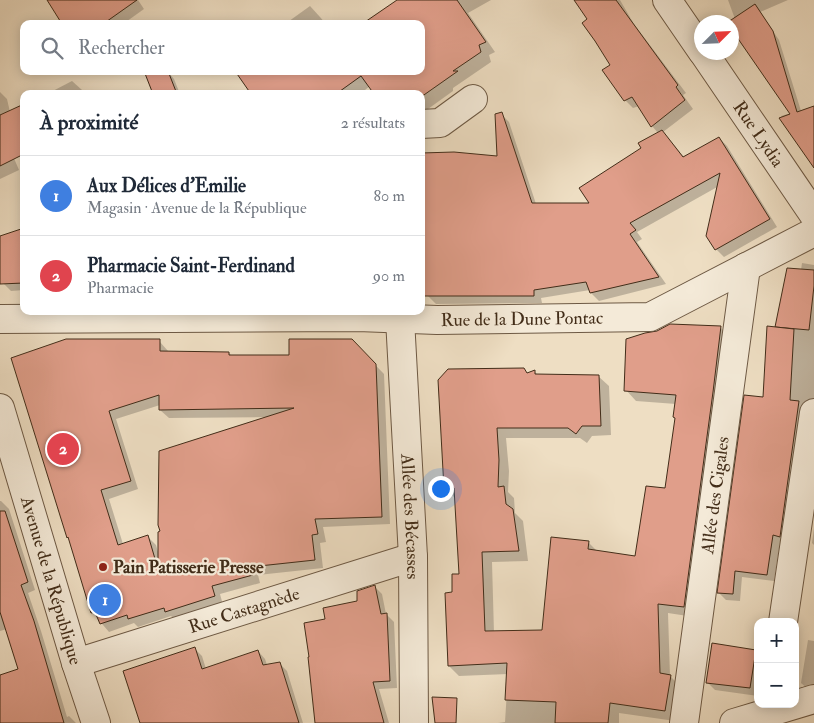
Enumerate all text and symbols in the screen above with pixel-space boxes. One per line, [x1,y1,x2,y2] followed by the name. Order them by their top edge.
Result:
[694,15,739,60] north arrow
[20,20,425,75] search box
[38,34,66,62] icon: search
[78,36,165,60] text: Rechercher
[728,96,790,172] street label: Rue Lydia
[40,109,138,136] text: À proximité
[341,113,405,133] text: 2 résultats
[87,174,246,198] text: Aux Délices d'Emilie
[53,186,59,206] text: 1
[374,186,405,206] text: 80 m
[87,198,307,218] text: Magasin · Avenue de la République
[87,254,295,278] text: Pharmacie Saint-Ferdinand
[52,266,60,286] text: 2
[373,266,405,286] text: 90 m
[87,278,154,298] text: Pharmacie
[441,306,603,331] street label: Rue de la Dune Pontac
[47,430,79,468] pin: 2
[695,435,734,556] street label: Allée des Cigales
[396,452,425,579] street label: Allée des Bécasses
[428,476,454,502] your location
[15,492,88,668] street label: Avenue de la République
[113,556,264,579] place label: Pain Patisserie Presse
[97,561,109,573] marker: Pain Patisserie Presse
[89,581,121,619] pin: 1
[185,582,303,638] street label: Rue Castagnède
[754,618,799,708] map controls
[754,618,799,663] button: +
[754,663,799,708] button: −

